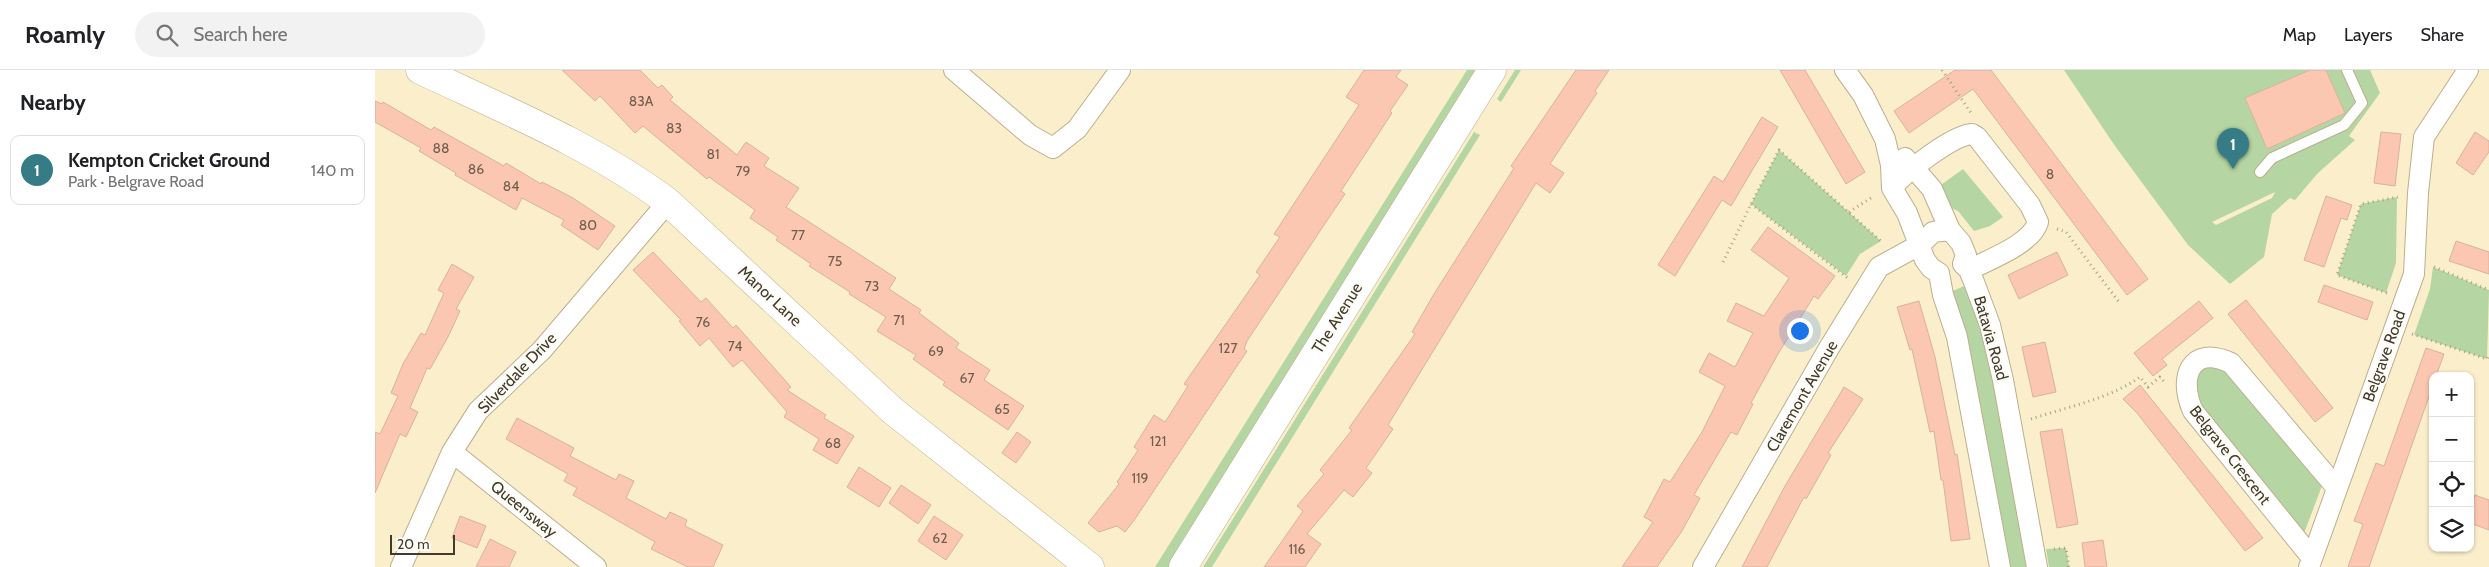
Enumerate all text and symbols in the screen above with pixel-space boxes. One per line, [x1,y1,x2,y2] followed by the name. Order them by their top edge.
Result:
[135,12,485,57] search box
[25,20,105,49] text: Roamly
[153,21,181,49] icon: search
[193,23,288,46] text: Search here
[2283,24,2316,46] text: Map
[2344,24,2393,46] text: Layers
[2421,24,2464,46] text: Share
[20,90,86,115] text: Nearby
[629,92,654,110] house number: 83A
[666,119,682,137] house number: 83
[2217,128,2249,169] pin: 1
[433,139,449,157] house number: 88
[706,145,720,163] house number: 81
[68,149,270,172] text: Kempton Cricket Ground
[468,160,484,178] house number: 86
[34,161,40,180] text: 1
[311,161,354,180] text: 140 m
[736,162,751,180] house number: 79
[2046,165,2054,183] house number: 8
[68,172,204,191] text: Park · Belgrave Road
[503,177,519,195] house number: 84
[579,216,597,234] house number: 80
[791,226,805,244] house number: 77
[828,252,842,270] house number: 75
[734,262,806,330] street label: Manor Lane
[865,277,879,295] house number: 73
[1308,279,1366,357] street label: The Avenue
[1970,294,2012,382] street label: Batavia Road
[2359,308,2409,404] street label: Belgrave Road
[893,311,905,329] house number: 71
[696,313,710,331] house number: 76
[1787,318,1813,344] your location
[474,329,560,417] street label: Silverdale Drive
[728,337,742,355] house number: 74
[1762,337,1842,455] street label: Claremont Avenue
[1219,339,1237,357] house number: 127
[928,342,944,360] house number: 69
[960,369,974,387] house number: 67
[2429,372,2474,552] map controls
[2429,372,2474,417] button: +
[994,400,1010,418] house number: 65
[2185,402,2275,509] street label: Belgrave Crescent
[2429,417,2474,462] button: −
[1150,432,1166,450] house number: 121
[825,434,841,452] house number: 68
[2429,462,2474,507] button: locate
[1131,469,1149,487] house number: 119
[487,477,561,541] street label: Queensway
[2429,507,2474,552] button: layers
[932,529,948,547] house number: 62
[390,532,455,555] scale bar
[397,535,430,553] text: 20 m
[1288,540,1306,558] house number: 116

